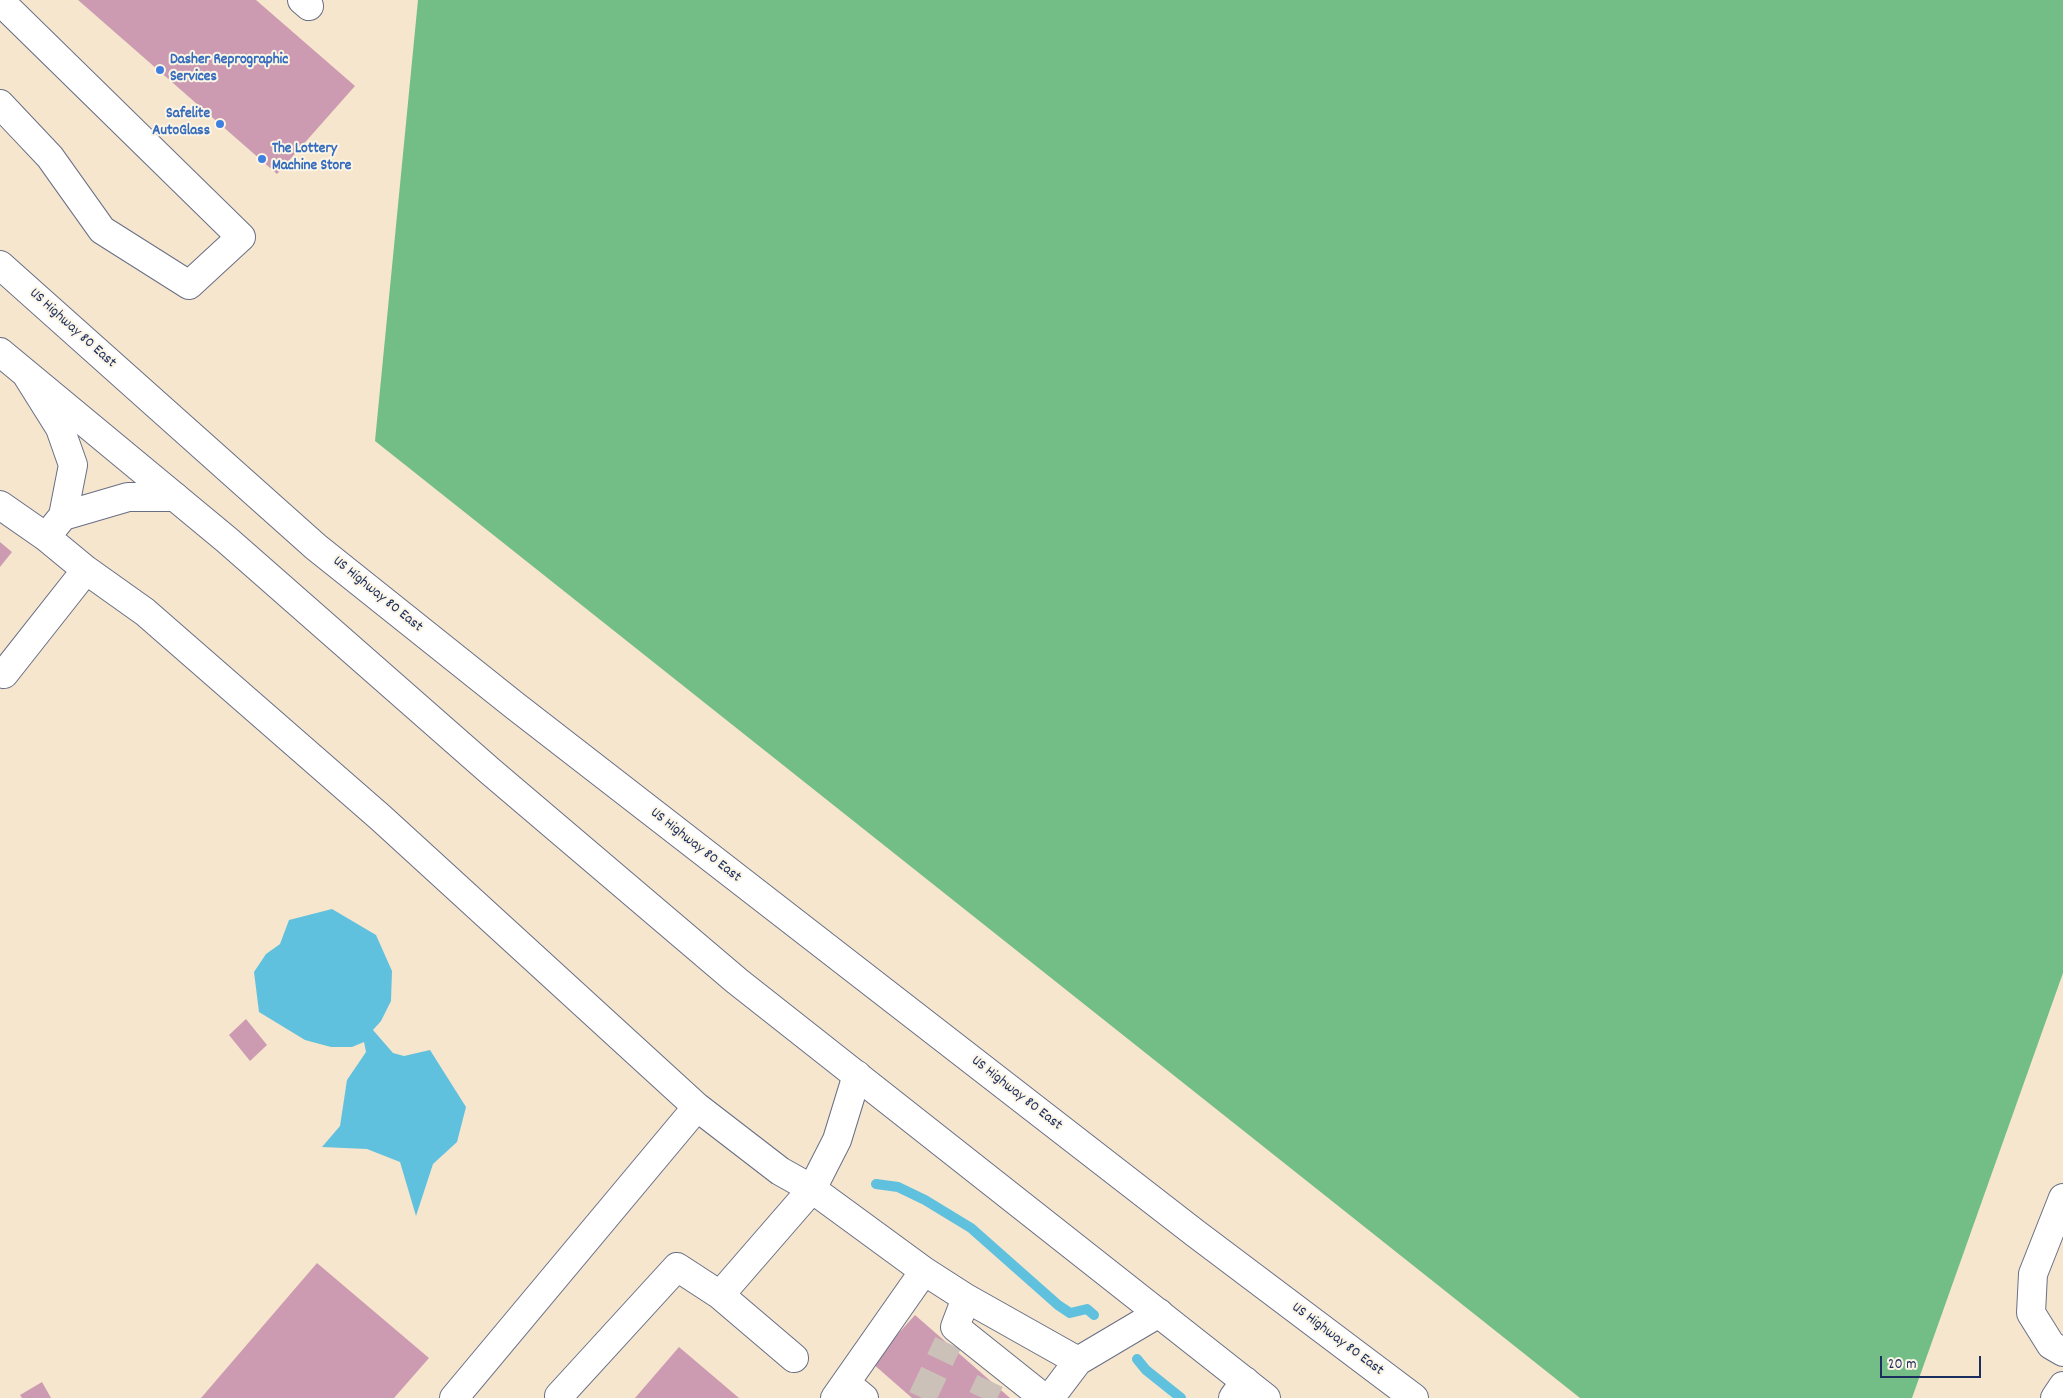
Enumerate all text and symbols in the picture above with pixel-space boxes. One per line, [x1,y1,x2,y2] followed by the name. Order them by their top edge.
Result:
[170,52,288,87] place label: Dasher Reprographic Services
[154,64,166,76] marker: Dasher Reprographic Services
[152,106,210,141] place label: Safelite AutoGlass
[214,118,226,130] marker: Safelite AutoGlass
[272,141,351,176] place label: The Lottery Machine Store
[256,153,268,165] marker: The Lottery Machine Store
[25,285,119,373] street label: US Highway 80 East
[328,553,426,637] street label: US Highway 80 East
[646,805,744,887] street label: US Highway 80 East
[967,1053,1065,1135] street label: US Highway 80 East
[1287,1300,1387,1380] street label: US Highway 80 East
[1883,1346,1984,1378] scale bar
[1888,1354,1916,1376] text: 20 m

